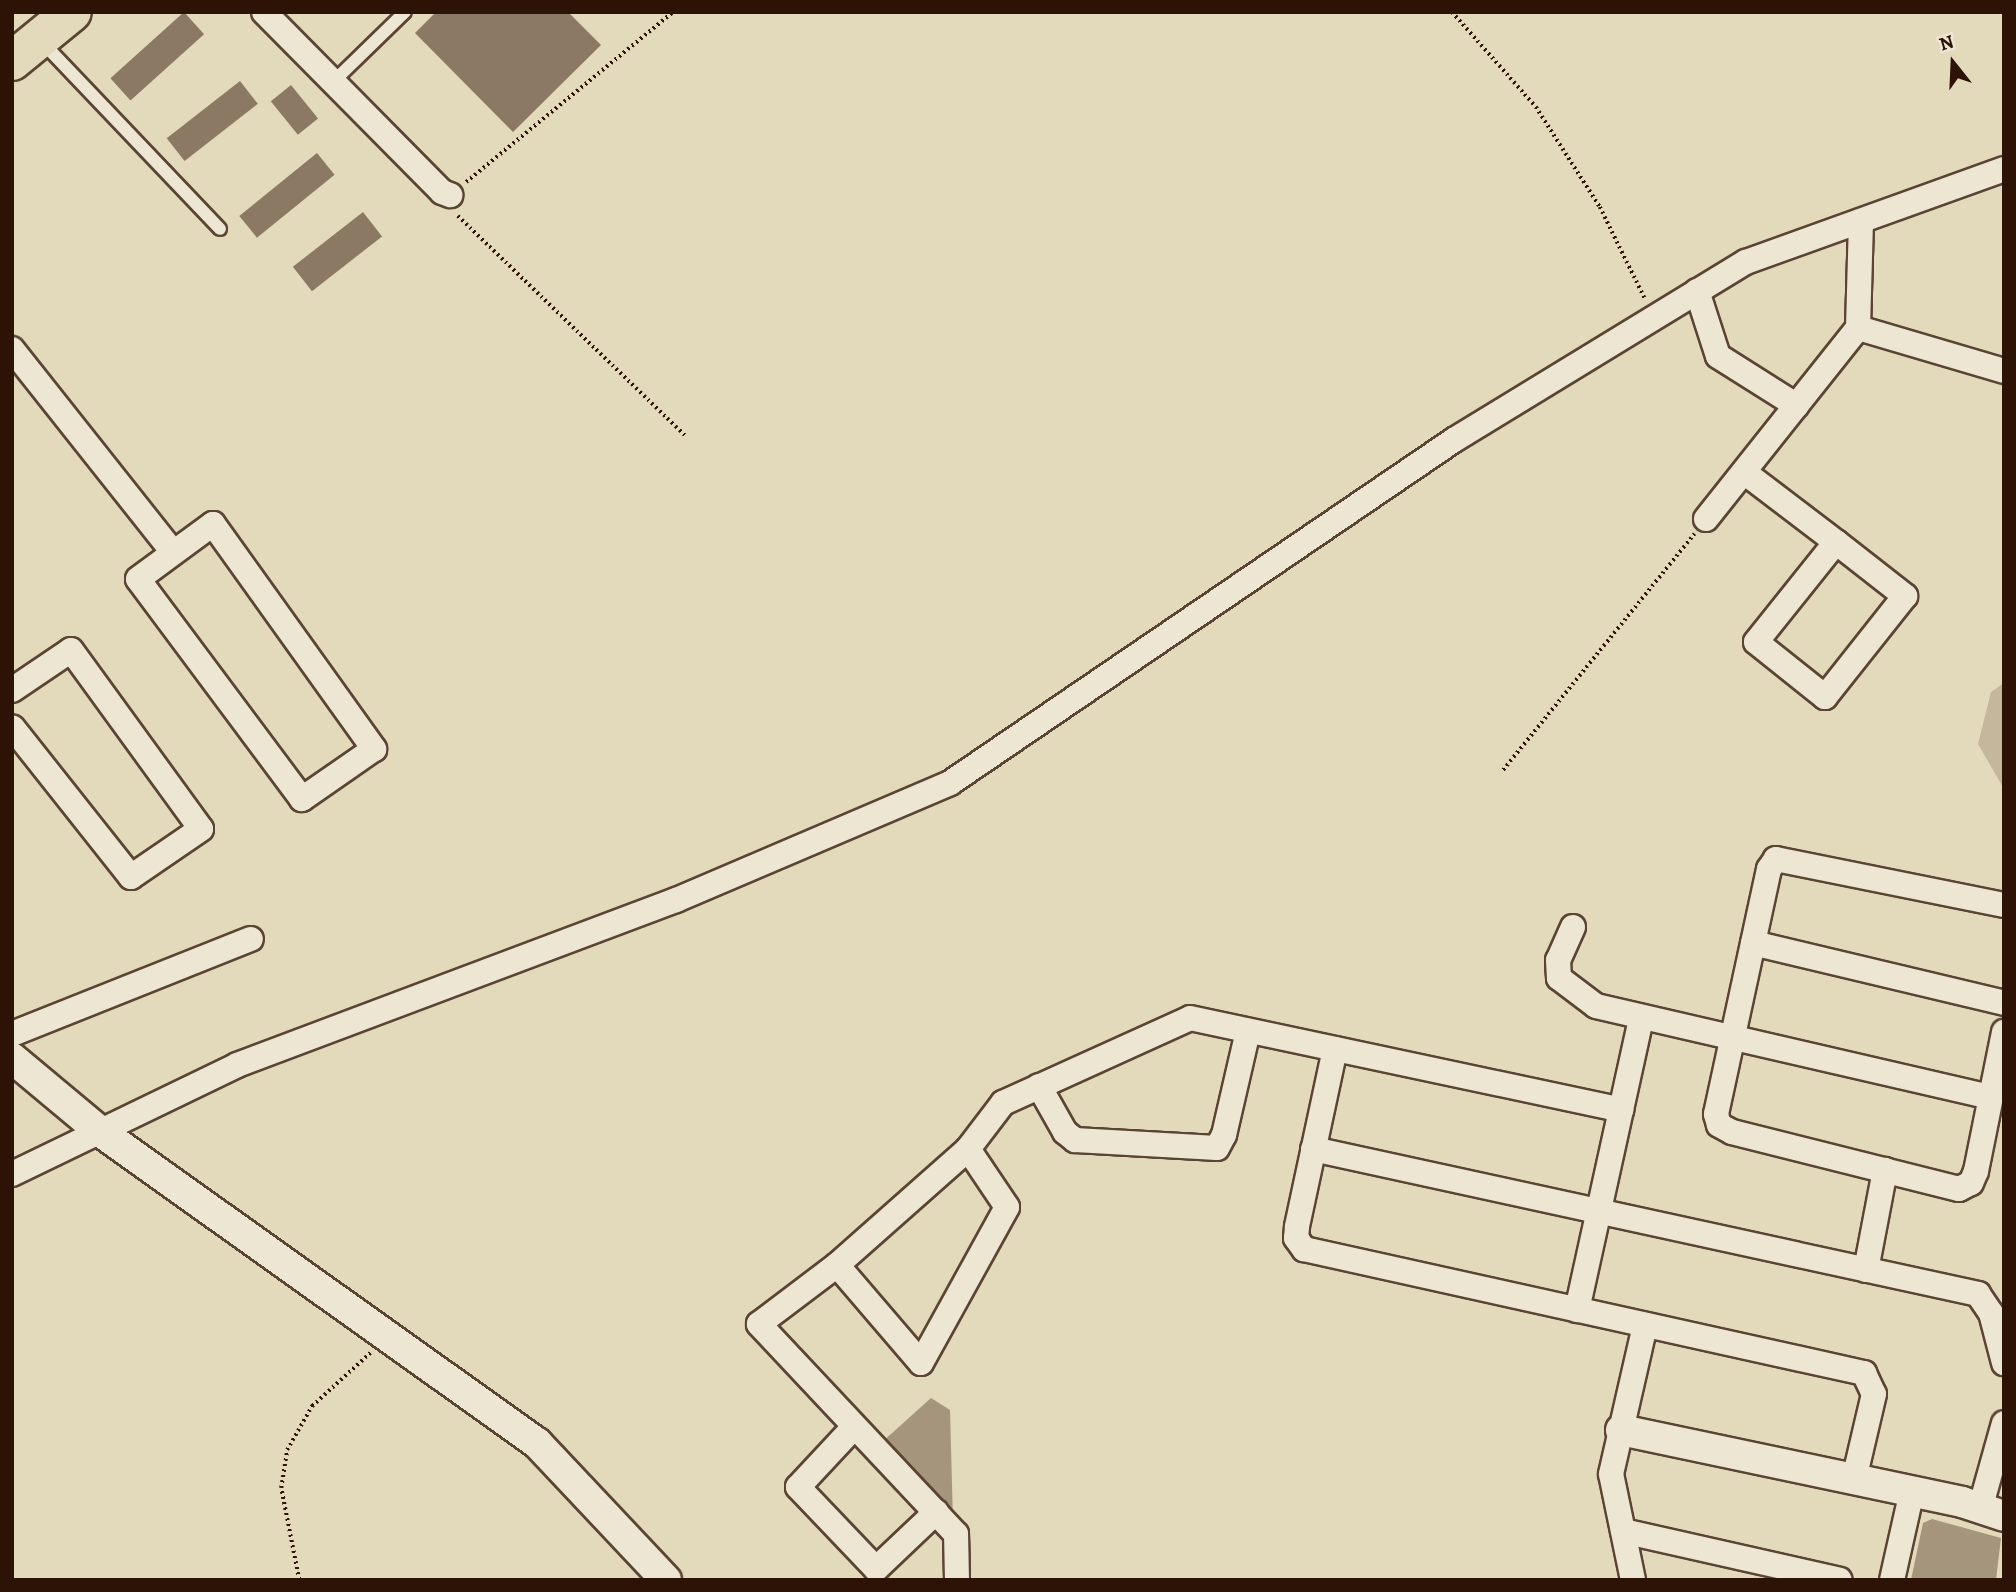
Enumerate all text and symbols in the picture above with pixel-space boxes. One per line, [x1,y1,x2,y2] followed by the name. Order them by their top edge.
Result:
[1918,28,1988,98] north arrow
[1936,29,1957,58] text: N

